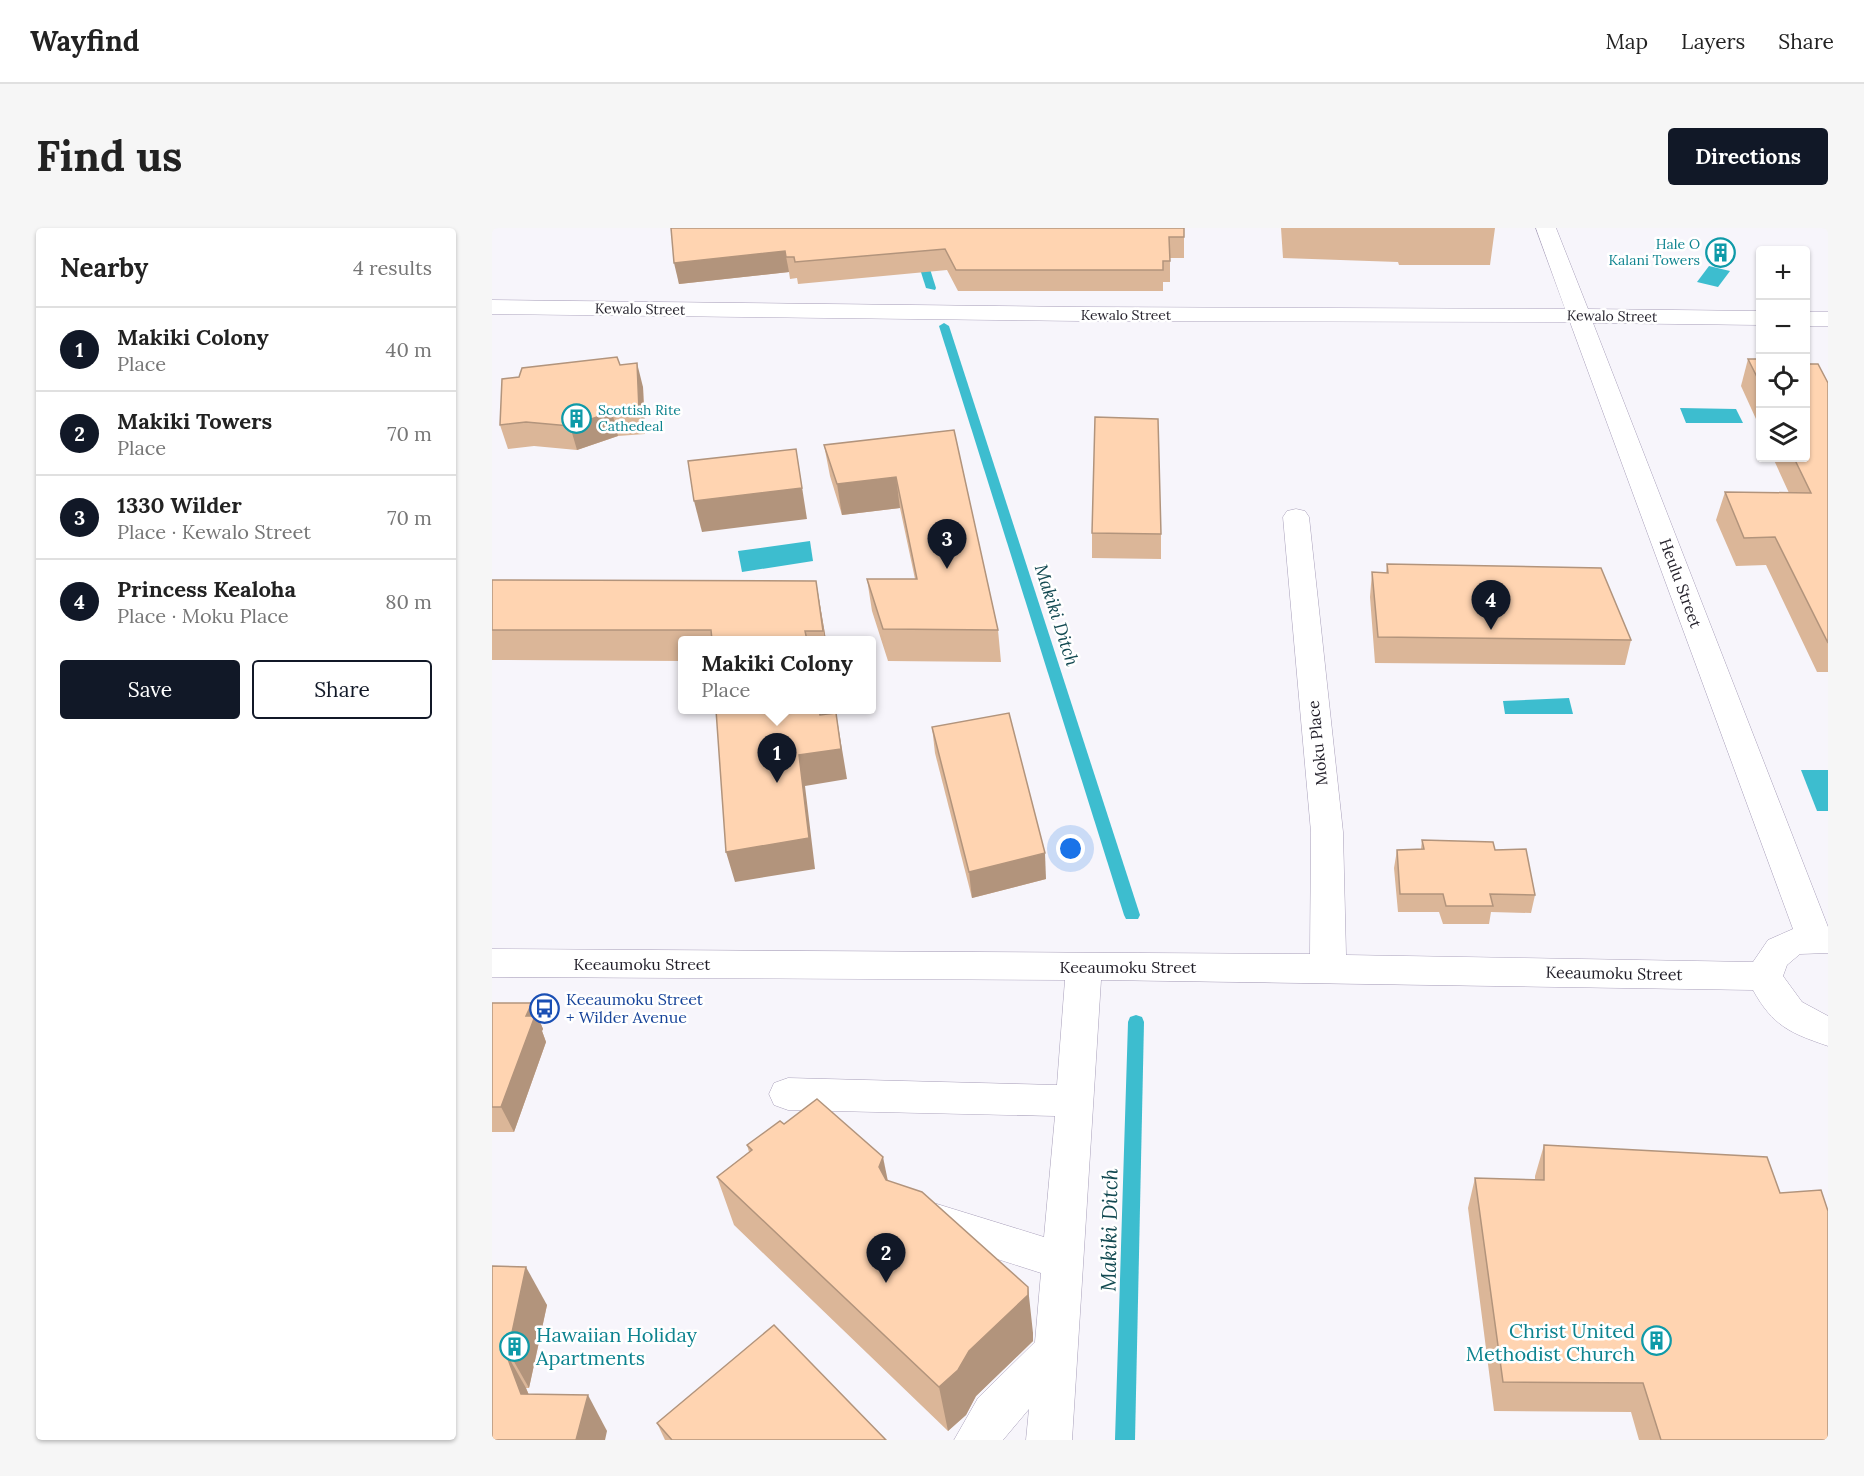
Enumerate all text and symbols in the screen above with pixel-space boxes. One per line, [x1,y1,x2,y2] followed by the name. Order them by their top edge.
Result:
[30,23,139,59] text: Wayfind
[1605,28,1648,55] text: Map
[1681,28,1745,55] text: Layers
[1778,28,1834,55] text: Share
[1668,128,1828,185] button: Directions
[36,129,182,183] text: Find us
[1609,235,1700,269] place label: Hale O Kalani Towers
[1705,236,1737,268] building icon: Hale O Kalani Towers
[1756,246,1810,462] map controls
[1756,246,1810,300] button: +
[60,251,148,284] text: Nearby
[353,255,432,280] text: 4 results
[595,299,686,319] street label: Kewalo Street
[1756,300,1810,354] button: −
[1081,306,1172,324] street label: Kewalo Street
[1567,306,1658,326] street label: Kewalo Street
[117,323,269,351] text: Makiki Colony
[75,337,84,362] text: 1
[386,337,432,362] text: 40 m
[117,351,166,376] text: Place
[1756,354,1810,408] button: locate
[598,401,681,435] place label: Scottish Rite Cathedeal
[561,402,593,434] building icon: Scottish Rite Cathedeal
[117,407,272,435] text: Makiki Towers
[1756,408,1810,462] button: layers
[74,421,85,446] text: 2
[387,421,432,446] text: 70 m
[117,435,166,460] text: Place
[117,491,242,519] text: 1330 Wilder
[74,505,85,530] text: 3
[387,505,432,530] text: 70 m
[117,519,311,544] text: Place · Kewalo Street
[928,520,966,569] pin: 3
[1656,535,1707,631] street label: Heulu Street
[1030,561,1085,670] water label: Makiki Ditch
[117,575,296,603] text: Princess Kealoha
[1472,580,1510,630] pin: 4
[74,589,85,614] text: 4
[385,589,432,614] text: 80 m
[117,603,289,628] text: Place · Moku Place
[678,636,876,714] popup
[701,649,853,677] text: Makiki Colony
[60,660,240,719] button: Save
[252,660,432,719] button: Share
[701,677,750,702] text: Place
[1303,699,1331,787] street label: Moku Place
[758,734,796,783] pin: 1
[1056,834,1085,863] your location
[573,954,711,974] street label: Keeaumoku Street
[1059,957,1197,977] street label: Keeaumoku Street
[1545,962,1683,984] street label: Keeaumoku Street
[566,989,704,1027] place label: Keeaumoku Street + Wilder Avenue
[529,992,561,1024] bus stop icon: Keeaumoku Street + Wilder Avenue
[1094,1168,1124,1292] water label: Makiki Ditch
[866,1234,906,1283] pin: 2
[1466,1318,1635,1366] place label: Christ United Methodist Church
[535,1322,698,1370] place label: Hawaiian Holiday Apartments
[1640,1325,1672,1357] building icon: Christ United Methodist Church
[499,1330,531,1362] building icon: Hawaiian Holiday Apartments

